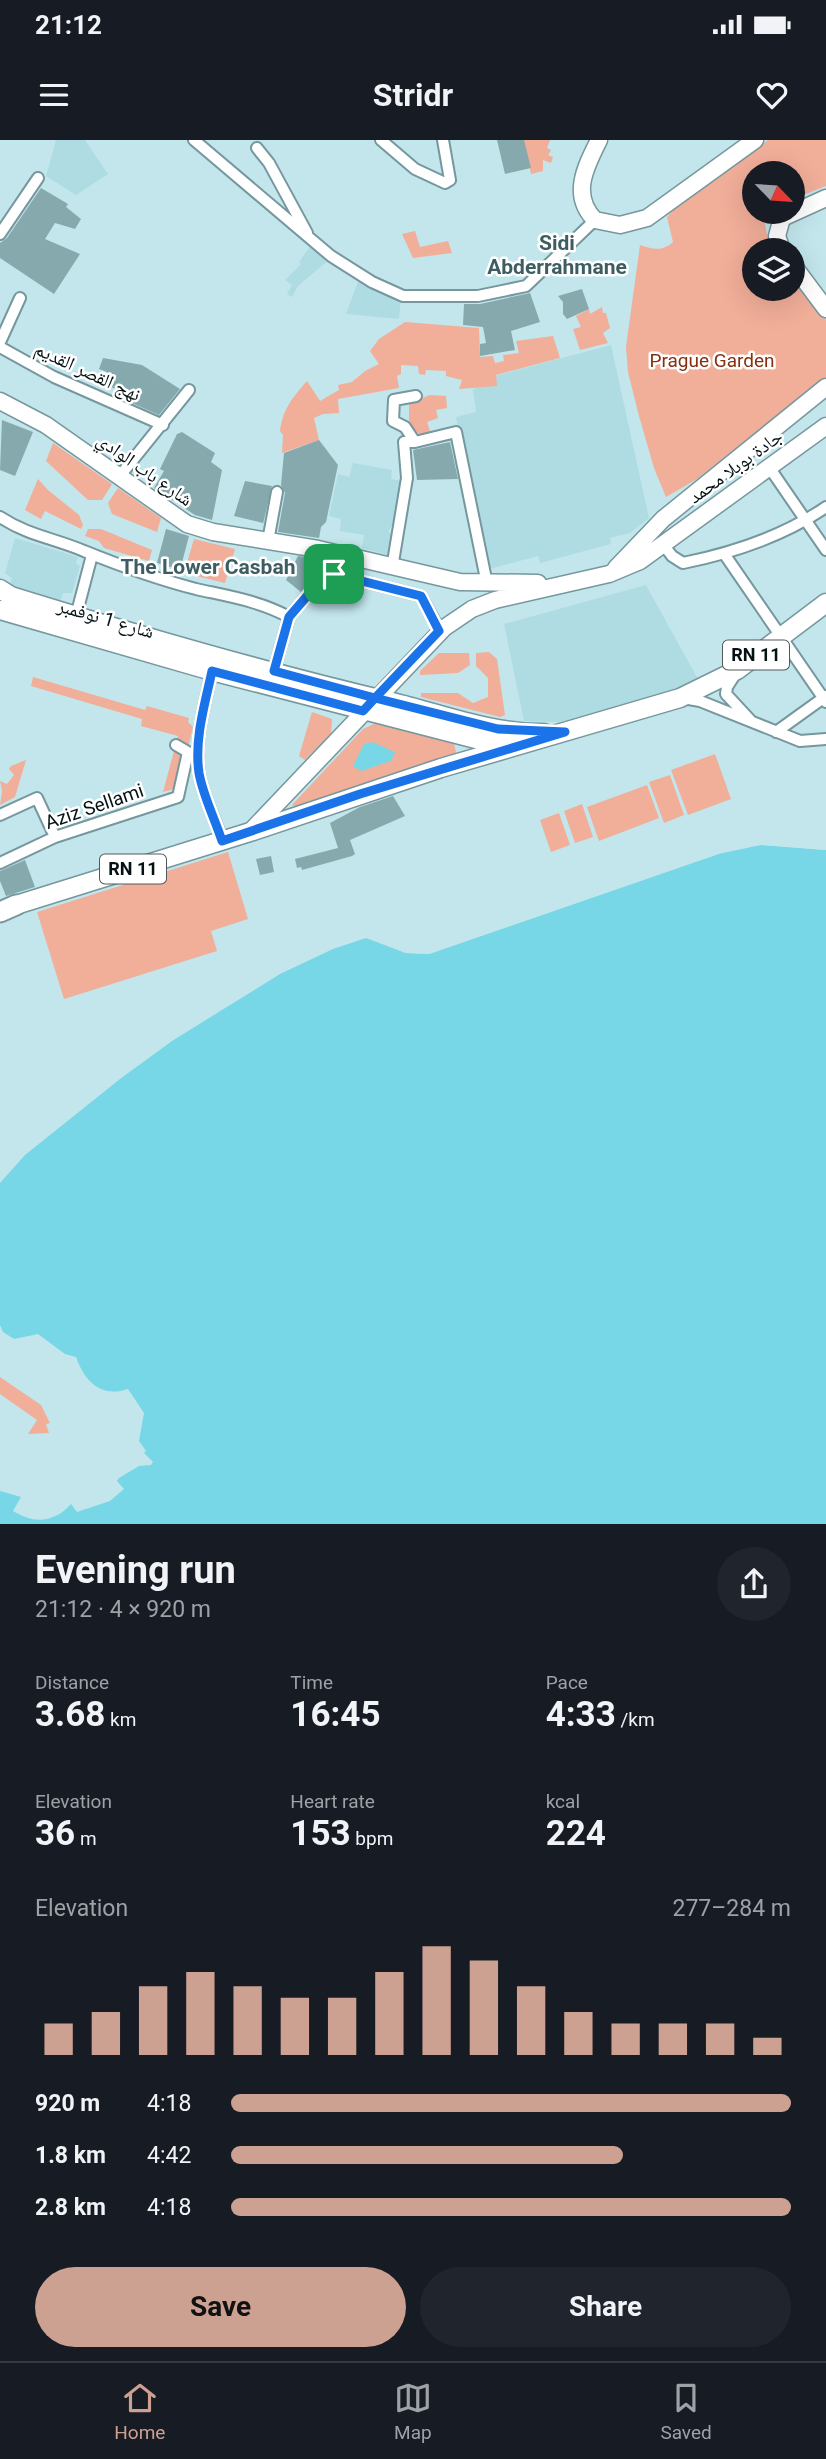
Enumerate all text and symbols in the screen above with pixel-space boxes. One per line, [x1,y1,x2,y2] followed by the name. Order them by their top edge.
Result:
[35,10,102,40] text: 21:12
[35,76,73,114] icon: menu
[373,76,453,114] text: Stridr
[753,76,791,114] icon: heart
[742,161,805,224] north arrow
[742,161,805,301] map controls
[487,231,627,279] district label: Sidi Abderrahmane
[742,238,805,301] button: layers
[31,337,144,407] street label: نهج القصر القديم
[649,349,775,372] park label: Prague Garden
[684,424,787,508] street label: جادة بوبلا محمد
[90,428,197,514] street label: شارع باب الوادي
[304,544,364,604] pin
[121,555,295,579] district label: The Lower Casbah
[315,555,353,593] icon: arrive
[54,593,157,643] street label: شارع 1 نوفمبر
[723,640,789,670] road number: RN 11
[42,779,147,834] street label: Aziz Sellami
[100,854,166,884] road number: RN 11
[717,1547,791,1621] button: share
[35,1548,236,1592] text: Evening run
[35,1596,211,1623] text: 21:12 · 4 × 920 m
[35,1671,109,1694] text: Distance
[290,1671,333,1694] text: Time
[546,1671,588,1694] text: Pace
[35,1694,105,1735] text: 3.68
[290,1694,381,1735] text: 16:45
[546,1694,616,1735] text: 4:33
[105,1708,136,1731] text: km
[616,1708,655,1731] text: /km
[35,1790,112,1813] text: Elevation
[290,1790,375,1813] text: Heart rate
[546,1790,580,1813] text: kcal
[35,1813,75,1854] text: 36
[290,1813,351,1854] text: 153
[546,1813,606,1854] text: 224
[75,1827,97,1850] text: m
[351,1827,393,1850] text: bpm
[35,1895,128,1922] text: Elevation
[672,1895,791,1922] text: 277–284 m
[35,2090,100,2117] text: 920 m
[147,2090,191,2117] text: 4:18
[35,2142,106,2169] text: 1.8 km
[147,2142,191,2169] text: 4:42
[35,2194,106,2221] text: 2.8 km
[147,2194,191,2221] text: 4:18
[35,2267,406,2347] button: Save
[420,2267,791,2347] button: Share
[114,2379,165,2444] tab: Home
[394,2379,432,2444] tab: Map
[660,2379,712,2444] tab: Saved

